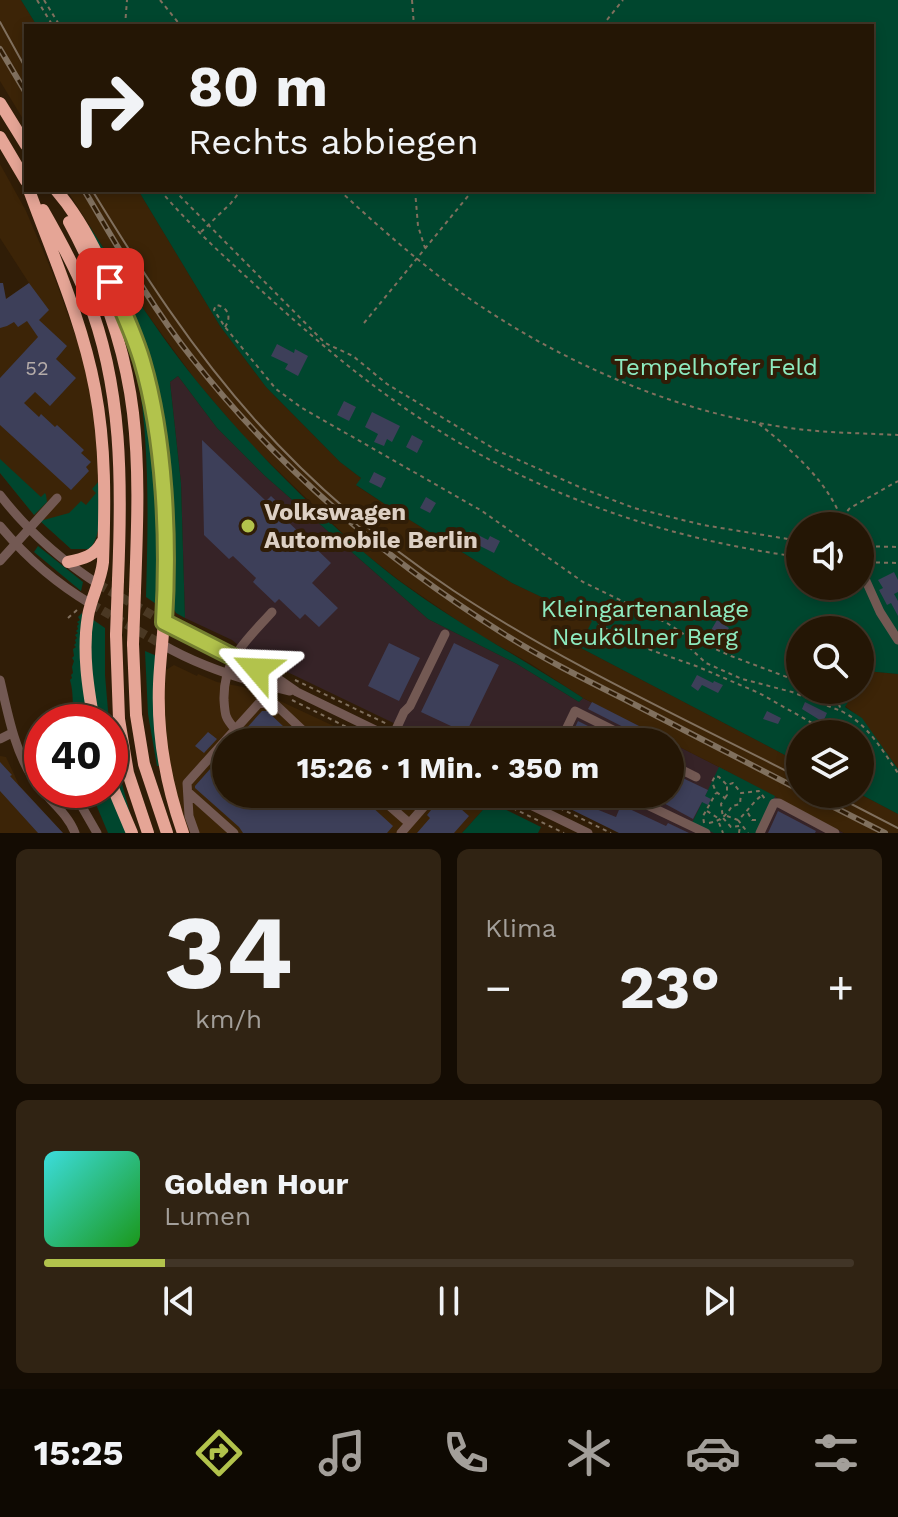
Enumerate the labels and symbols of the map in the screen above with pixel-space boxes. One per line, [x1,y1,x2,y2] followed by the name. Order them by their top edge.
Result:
[76,248,144,316] pin
[614,353,818,381] park label: Tempelhofer Feld
[25,356,49,380] house number: 52
[264,498,478,554] place label: Volkswagen Automobile Berlin
[239,517,257,535] marker: Volkswagen Automobile Berlin
[541,595,749,651] park label: Kleingartenanlage Neuköllner Berg
[215,627,299,711] position arrow
[24,704,128,808] speed limit sign: 40

